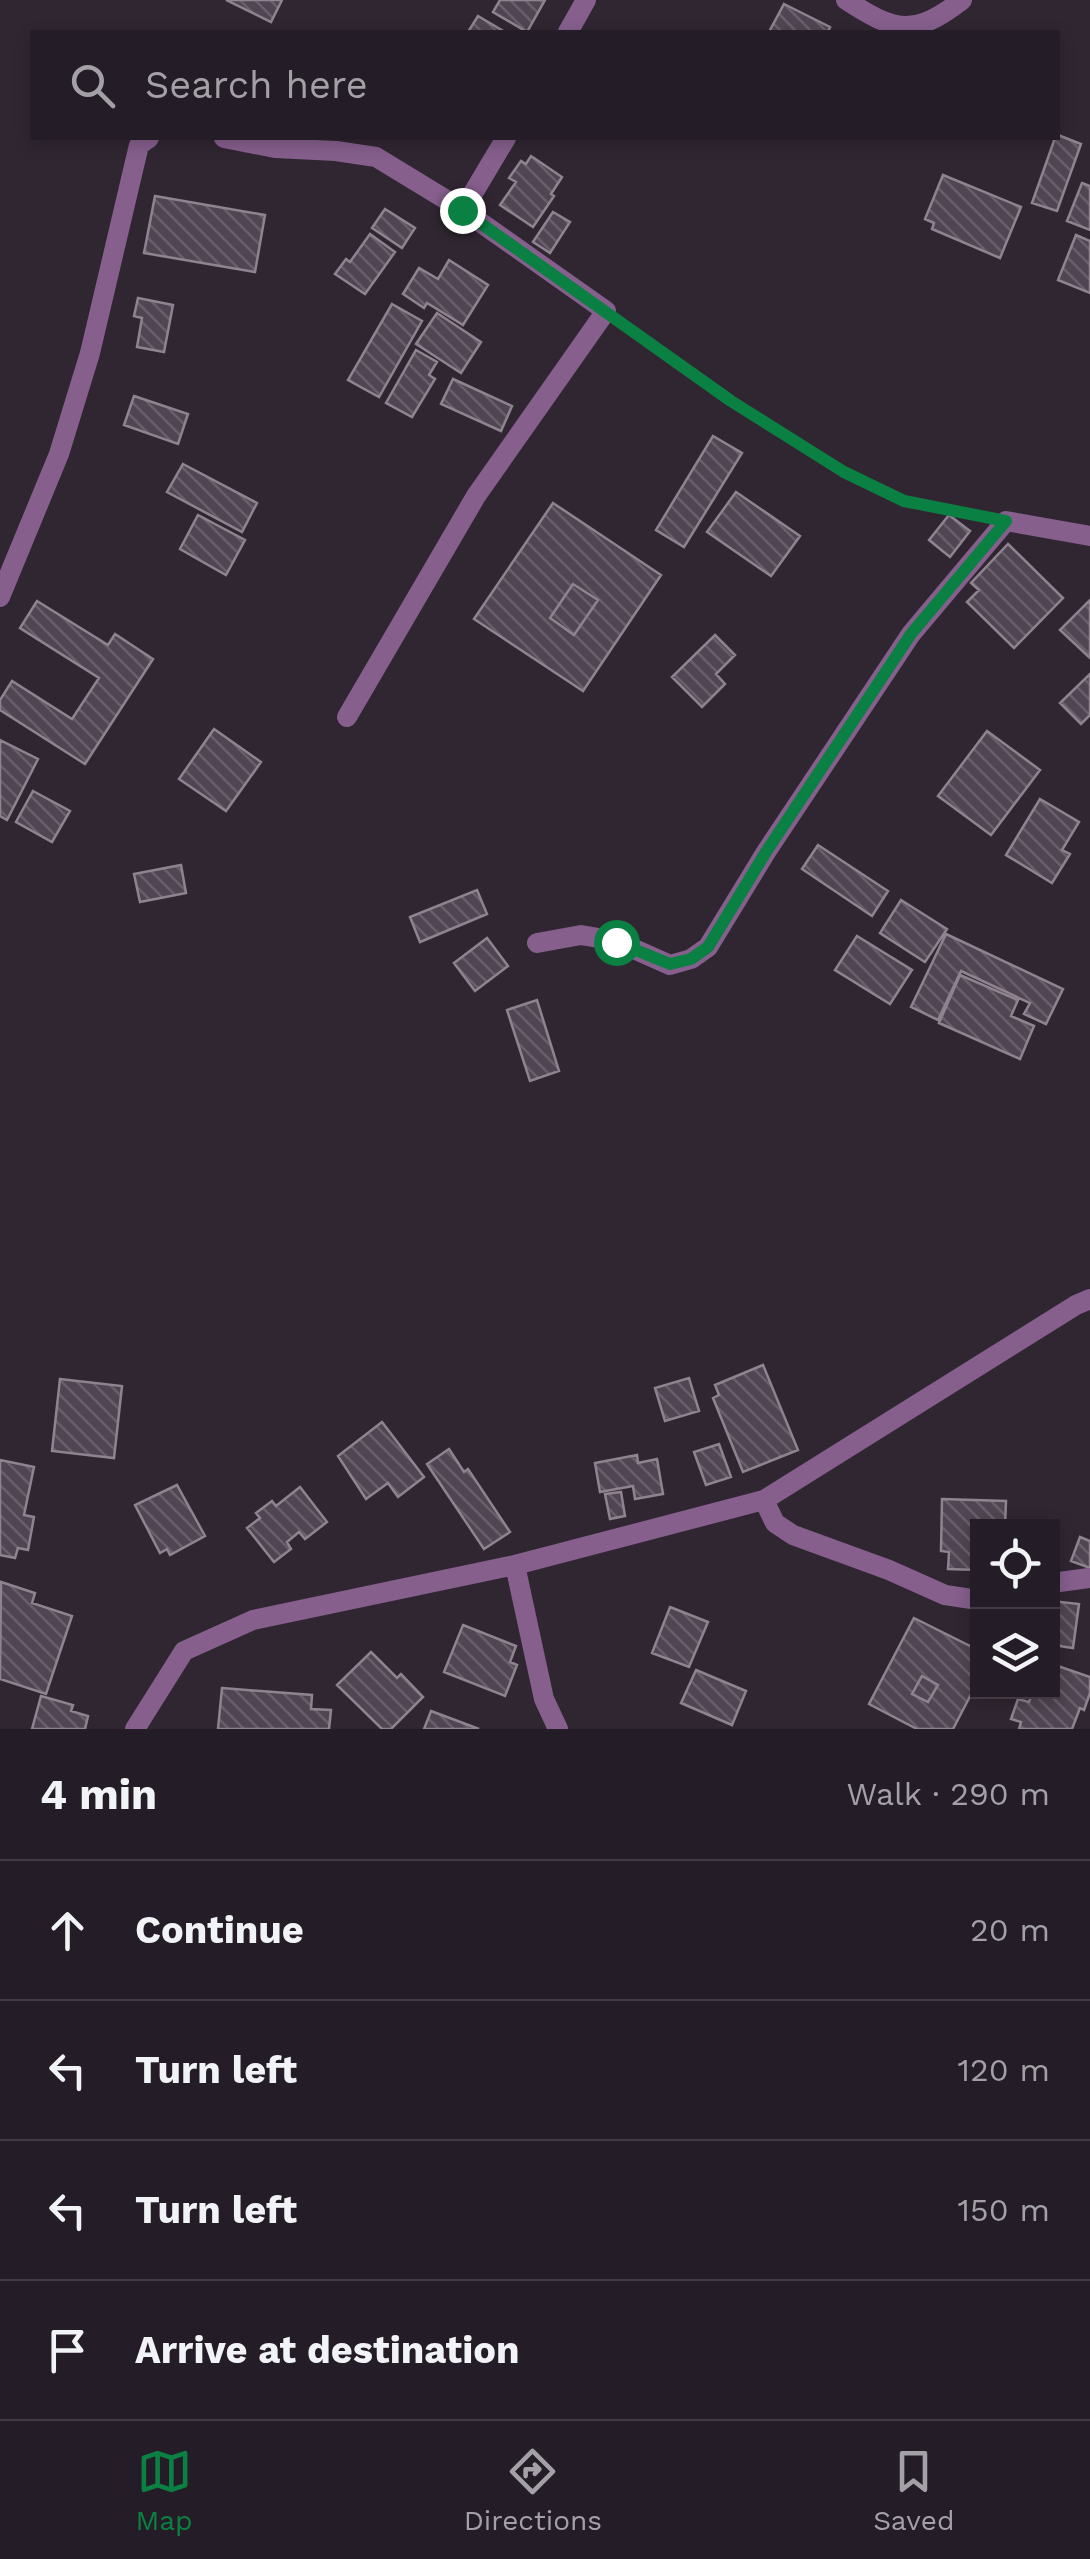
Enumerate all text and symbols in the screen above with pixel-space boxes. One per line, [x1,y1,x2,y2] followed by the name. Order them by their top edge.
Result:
[30,30,1060,140] search box
[65,58,120,113] icon: search
[145,63,368,107] text: Search here
[440,188,486,234] route end
[594,920,640,966] route start
[970,1519,1060,1699] map controls
[970,1519,1060,1609] button: locate
[970,1609,1060,1699] button: layers
[40,1770,157,1819] text: 4 min
[846,1775,1050,1813] text: Walk · 290 m
[40,1903,95,1958] icon: ahead
[135,1908,304,1952] text: Continue
[970,1911,1050,1949] text: 20 m
[40,2043,95,2098] icon: left
[135,2048,297,2092] text: Turn left
[958,2051,1050,2089] text: 120 m
[40,2183,95,2238] icon: left
[135,2188,297,2232] text: Turn left
[958,2191,1050,2229] text: 150 m
[40,2323,95,2378] icon: arrive
[135,2328,520,2372] text: Arrive at destination
[136,2444,193,2537] tab: Map
[464,2444,602,2537] tab: Directions
[873,2444,954,2537] tab: Saved

